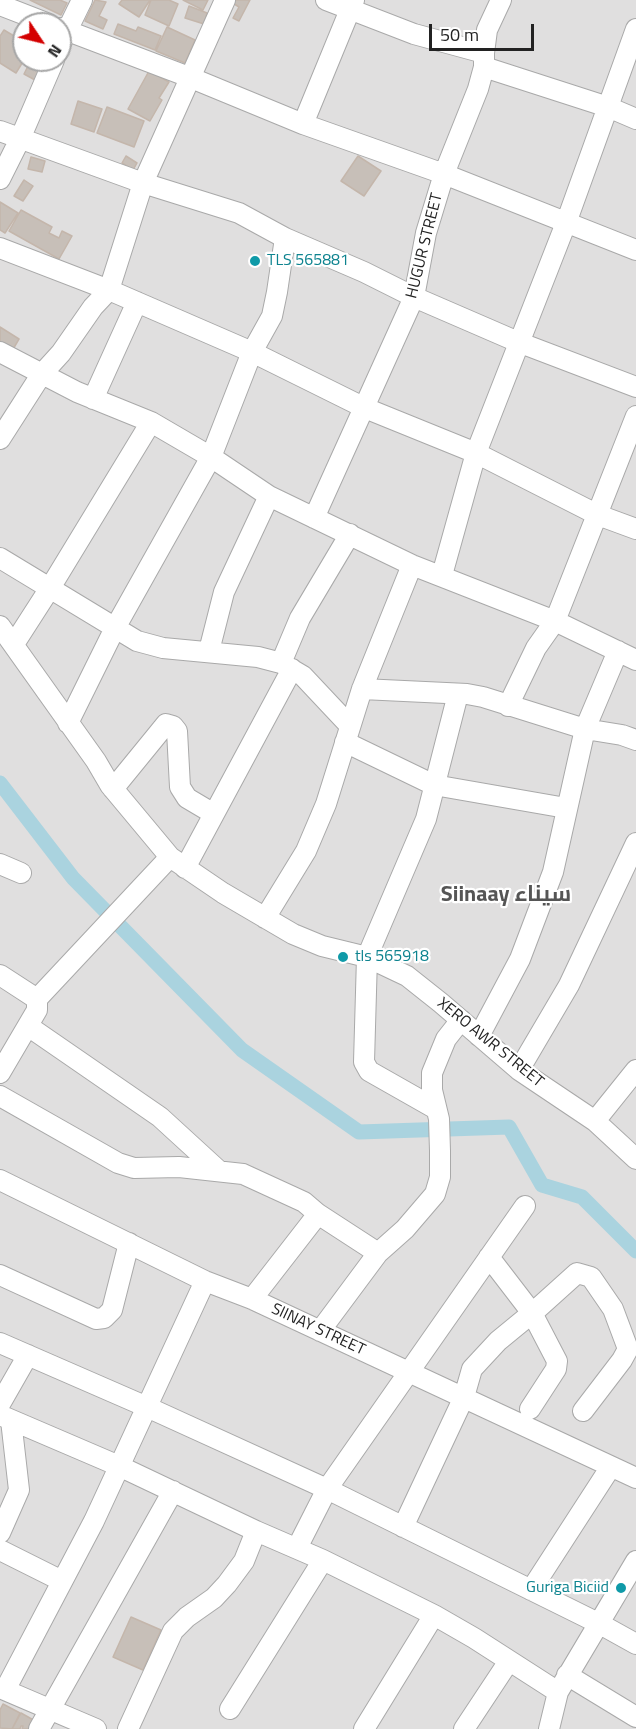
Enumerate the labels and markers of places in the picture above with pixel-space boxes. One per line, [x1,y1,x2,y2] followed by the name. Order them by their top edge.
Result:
[267,251,349,271] place label: TLS 565881
[248,254,262,268] marker: TLS 565881
[355,947,429,967] place label: tls 565918
[336,950,350,964] marker: tls 565918
[526,1578,609,1598] place label: Guriga Biciid
[614,1581,628,1595] marker: Guriga Biciid

